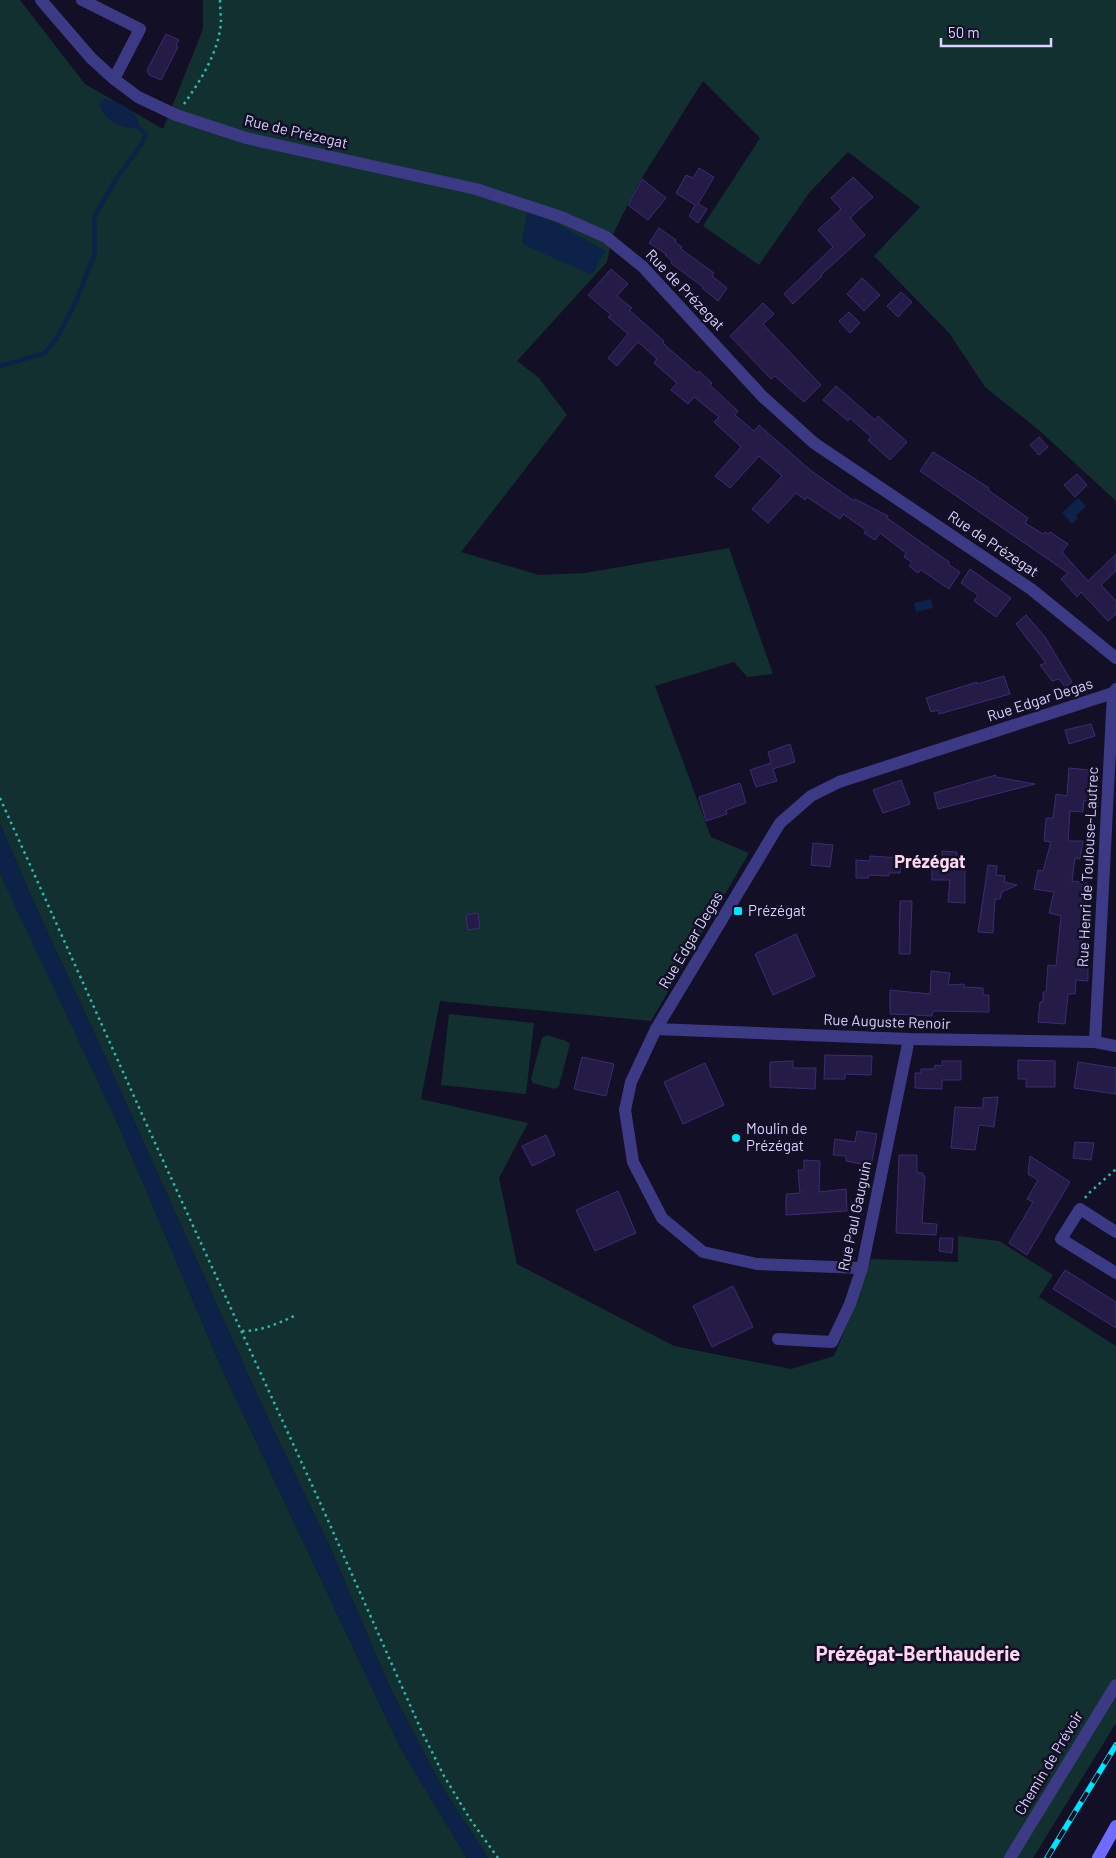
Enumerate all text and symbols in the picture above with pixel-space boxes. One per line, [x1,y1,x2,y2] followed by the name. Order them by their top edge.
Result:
[941,15,1051,47] scale bar
[948,23,980,41] text: 50 m
[243,110,350,152] street label: Rue de Prézegat
[643,245,729,333] street label: Rue de Prézegat
[945,506,1042,580] street label: Rue de Prézegat
[985,674,1095,725] street label: Rue Edgar Degas
[1073,766,1101,968] street label: Rue Henri de Toulouse-Lautrec
[894,850,966,872] district label: Prézégat
[654,888,726,991] street label: Rue Edgar Degas
[748,901,806,919] place label: Prézégat
[732,905,744,917] marker: Prézégat
[823,1010,952,1032] street label: Rue Auguste Renoir
[746,1119,808,1154] place label: Moulin de Prézégat
[730,1132,742,1144] marker: Moulin de Prézégat
[834,1159,874,1272] street label: Rue Paul Gauguin
[816,1641,1020,1665] district label: Prézégat-Berthauderie
[1010,1707,1087,1818] street label: Chemin de Prévoir

